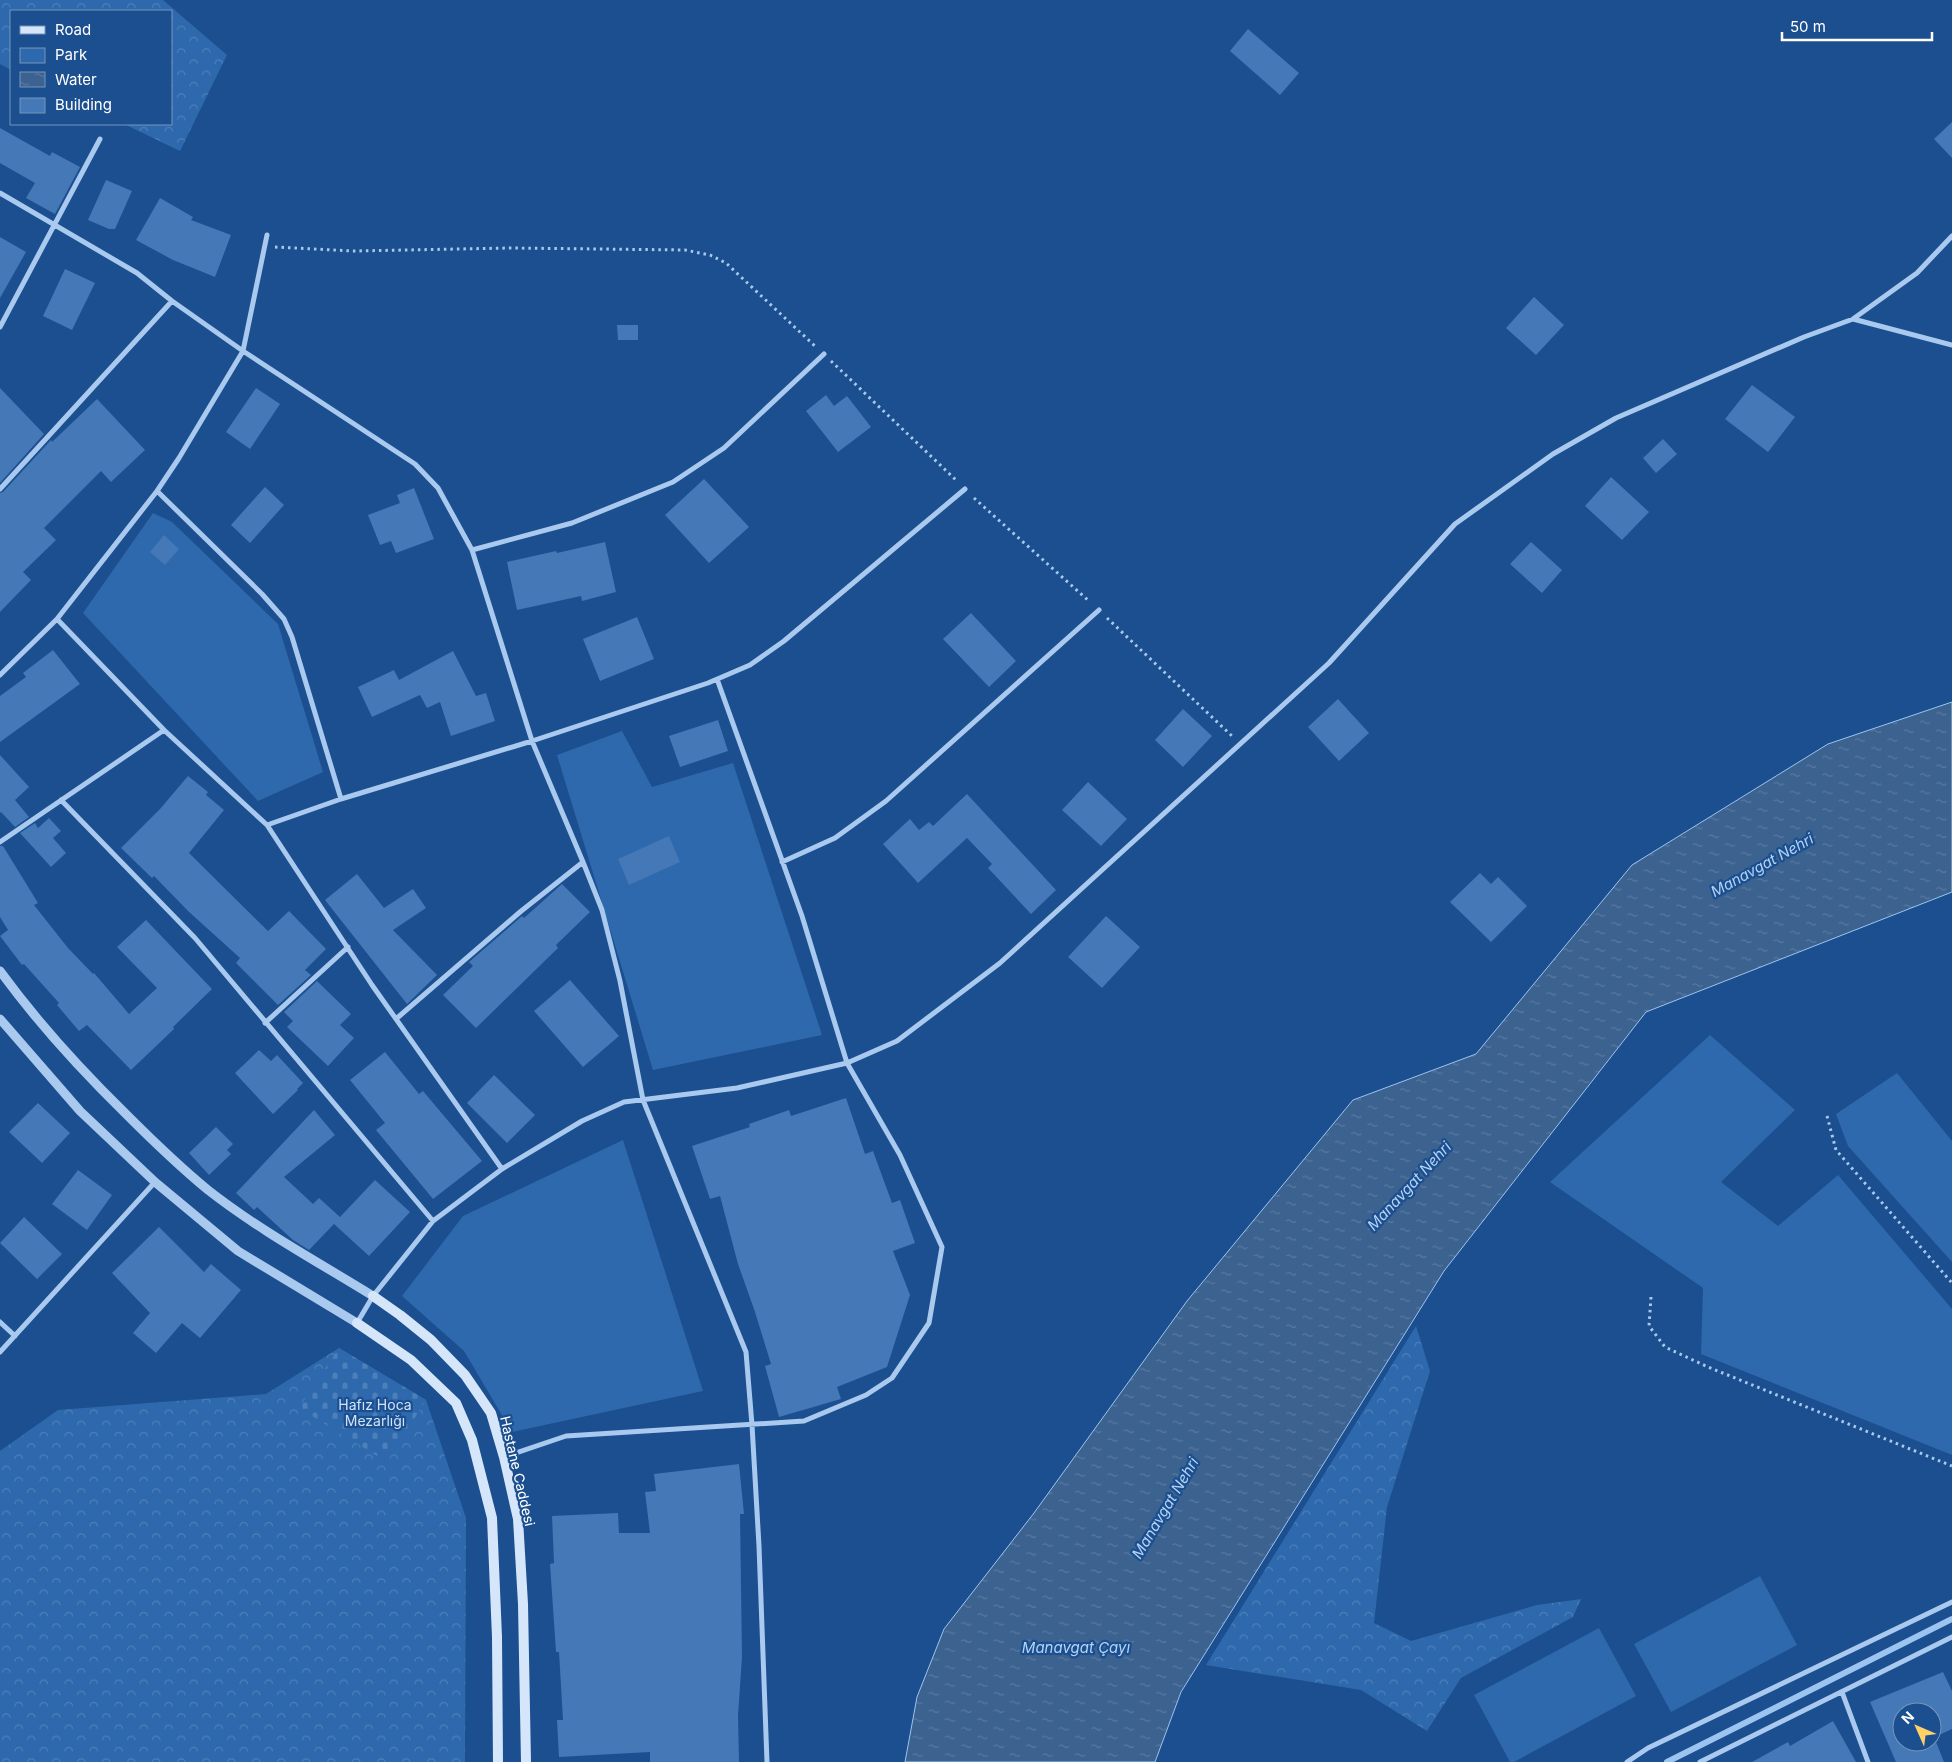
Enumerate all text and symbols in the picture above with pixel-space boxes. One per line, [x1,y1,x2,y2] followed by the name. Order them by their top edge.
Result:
[10,10,172,125] legend
[1782,10,1932,42] scale bar
[1790,17,1826,36] text: 50 m
[55,20,91,39] text: Road
[55,45,88,64] text: Park
[55,70,97,89] text: Water
[55,95,112,114] text: Building
[1707,829,1817,901] water label: Manavgat Nehri
[1363,1137,1455,1234] water label: Manavgat Nehri
[338,1396,412,1429] park label: Hafız Hoca Mezarlığı
[497,1414,539,1528] street label: Hastane Caddesi
[1127,1454,1203,1562] water label: Manavgat Nehri
[1022,1638,1131,1657] water label: Manavgat Çayı
[1892,1702,1942,1752] north arrow
[1898,1708,1917,1727] text: N

